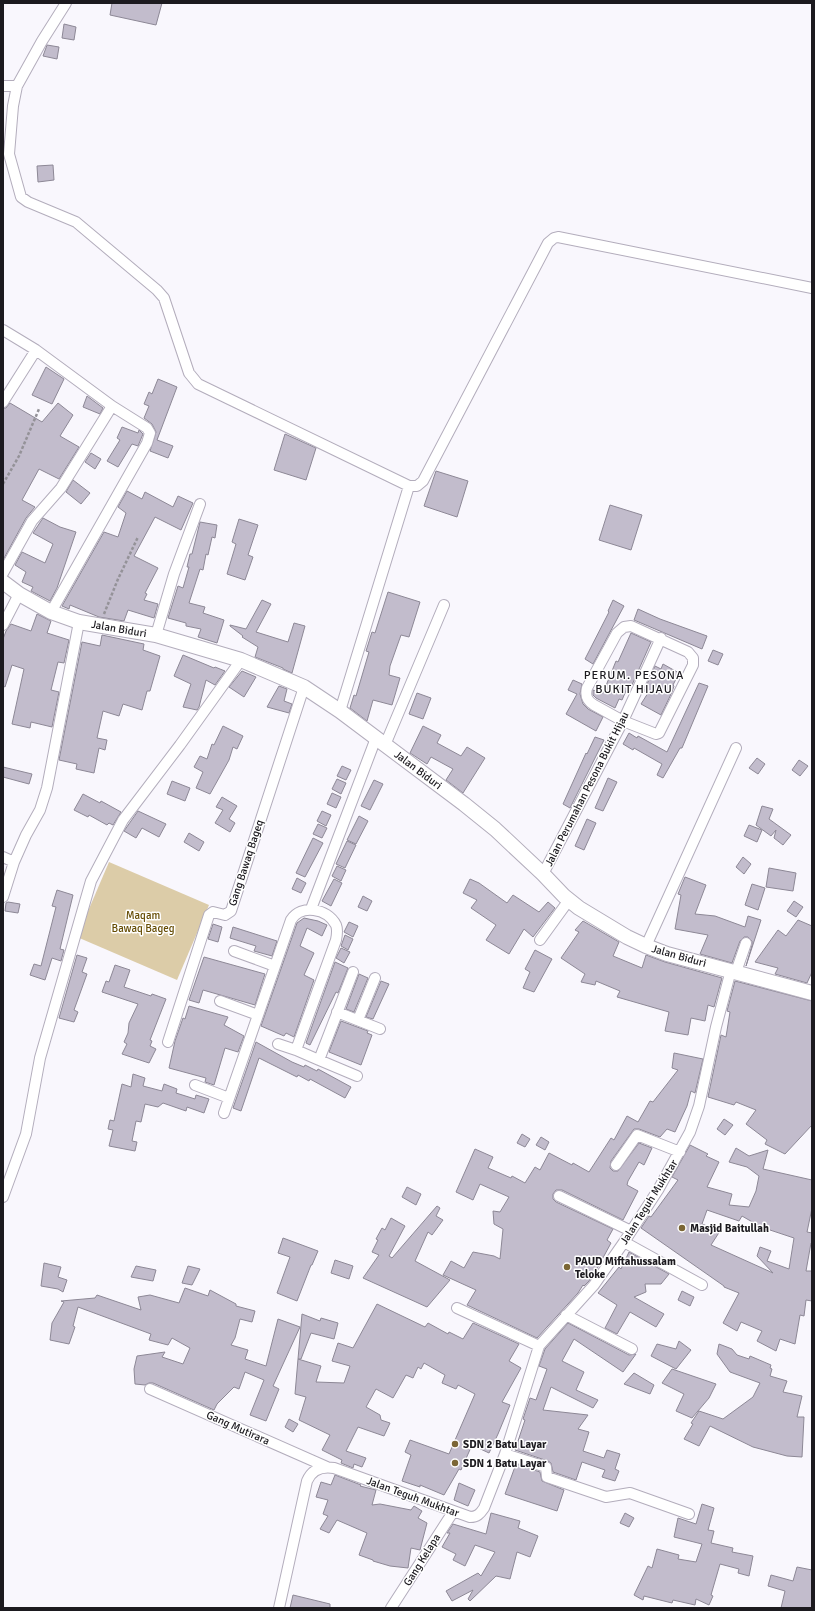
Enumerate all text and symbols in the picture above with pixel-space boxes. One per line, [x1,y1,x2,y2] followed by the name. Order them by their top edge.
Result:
[90,618,148,640] street label: Jalan Biduri
[584,668,684,697] district label: PERUM. PESONA BUKIT HIJAU
[542,710,632,868] street label: Jalan Perumahan Pesona Bukit Hijau
[392,748,444,792] street label: Jalan Biduri
[226,818,266,908] street label: Gang Bawaq Bageq
[111,909,175,935] park label: Maqam Bawaq Bageg
[650,942,708,970] street label: Jalan Biduri
[618,1157,680,1247] street label: Jalan Teguh Mukhtar
[690,1222,769,1235] place label: Masjid Baitullah
[677,1223,687,1233] marker: Masjid Baitullah
[575,1255,676,1281] place label: PAUD Miftahussalam Teloke
[562,1262,572,1272] marker: PAUD Miftahussalam Teloke
[204,1408,272,1448] street label: Gang Mutirara
[463,1438,547,1451] place label: SDN 2 Batu Layar
[450,1439,460,1449] marker: SDN 2 Batu Layar
[463,1457,547,1470] place label: SDN 1 Batu Layar
[450,1458,460,1468] marker: SDN 1 Batu Layar
[365,1474,461,1520] street label: Jalan Teguh Mukhtar
[401,1531,443,1588] street label: Gang Kelapa

